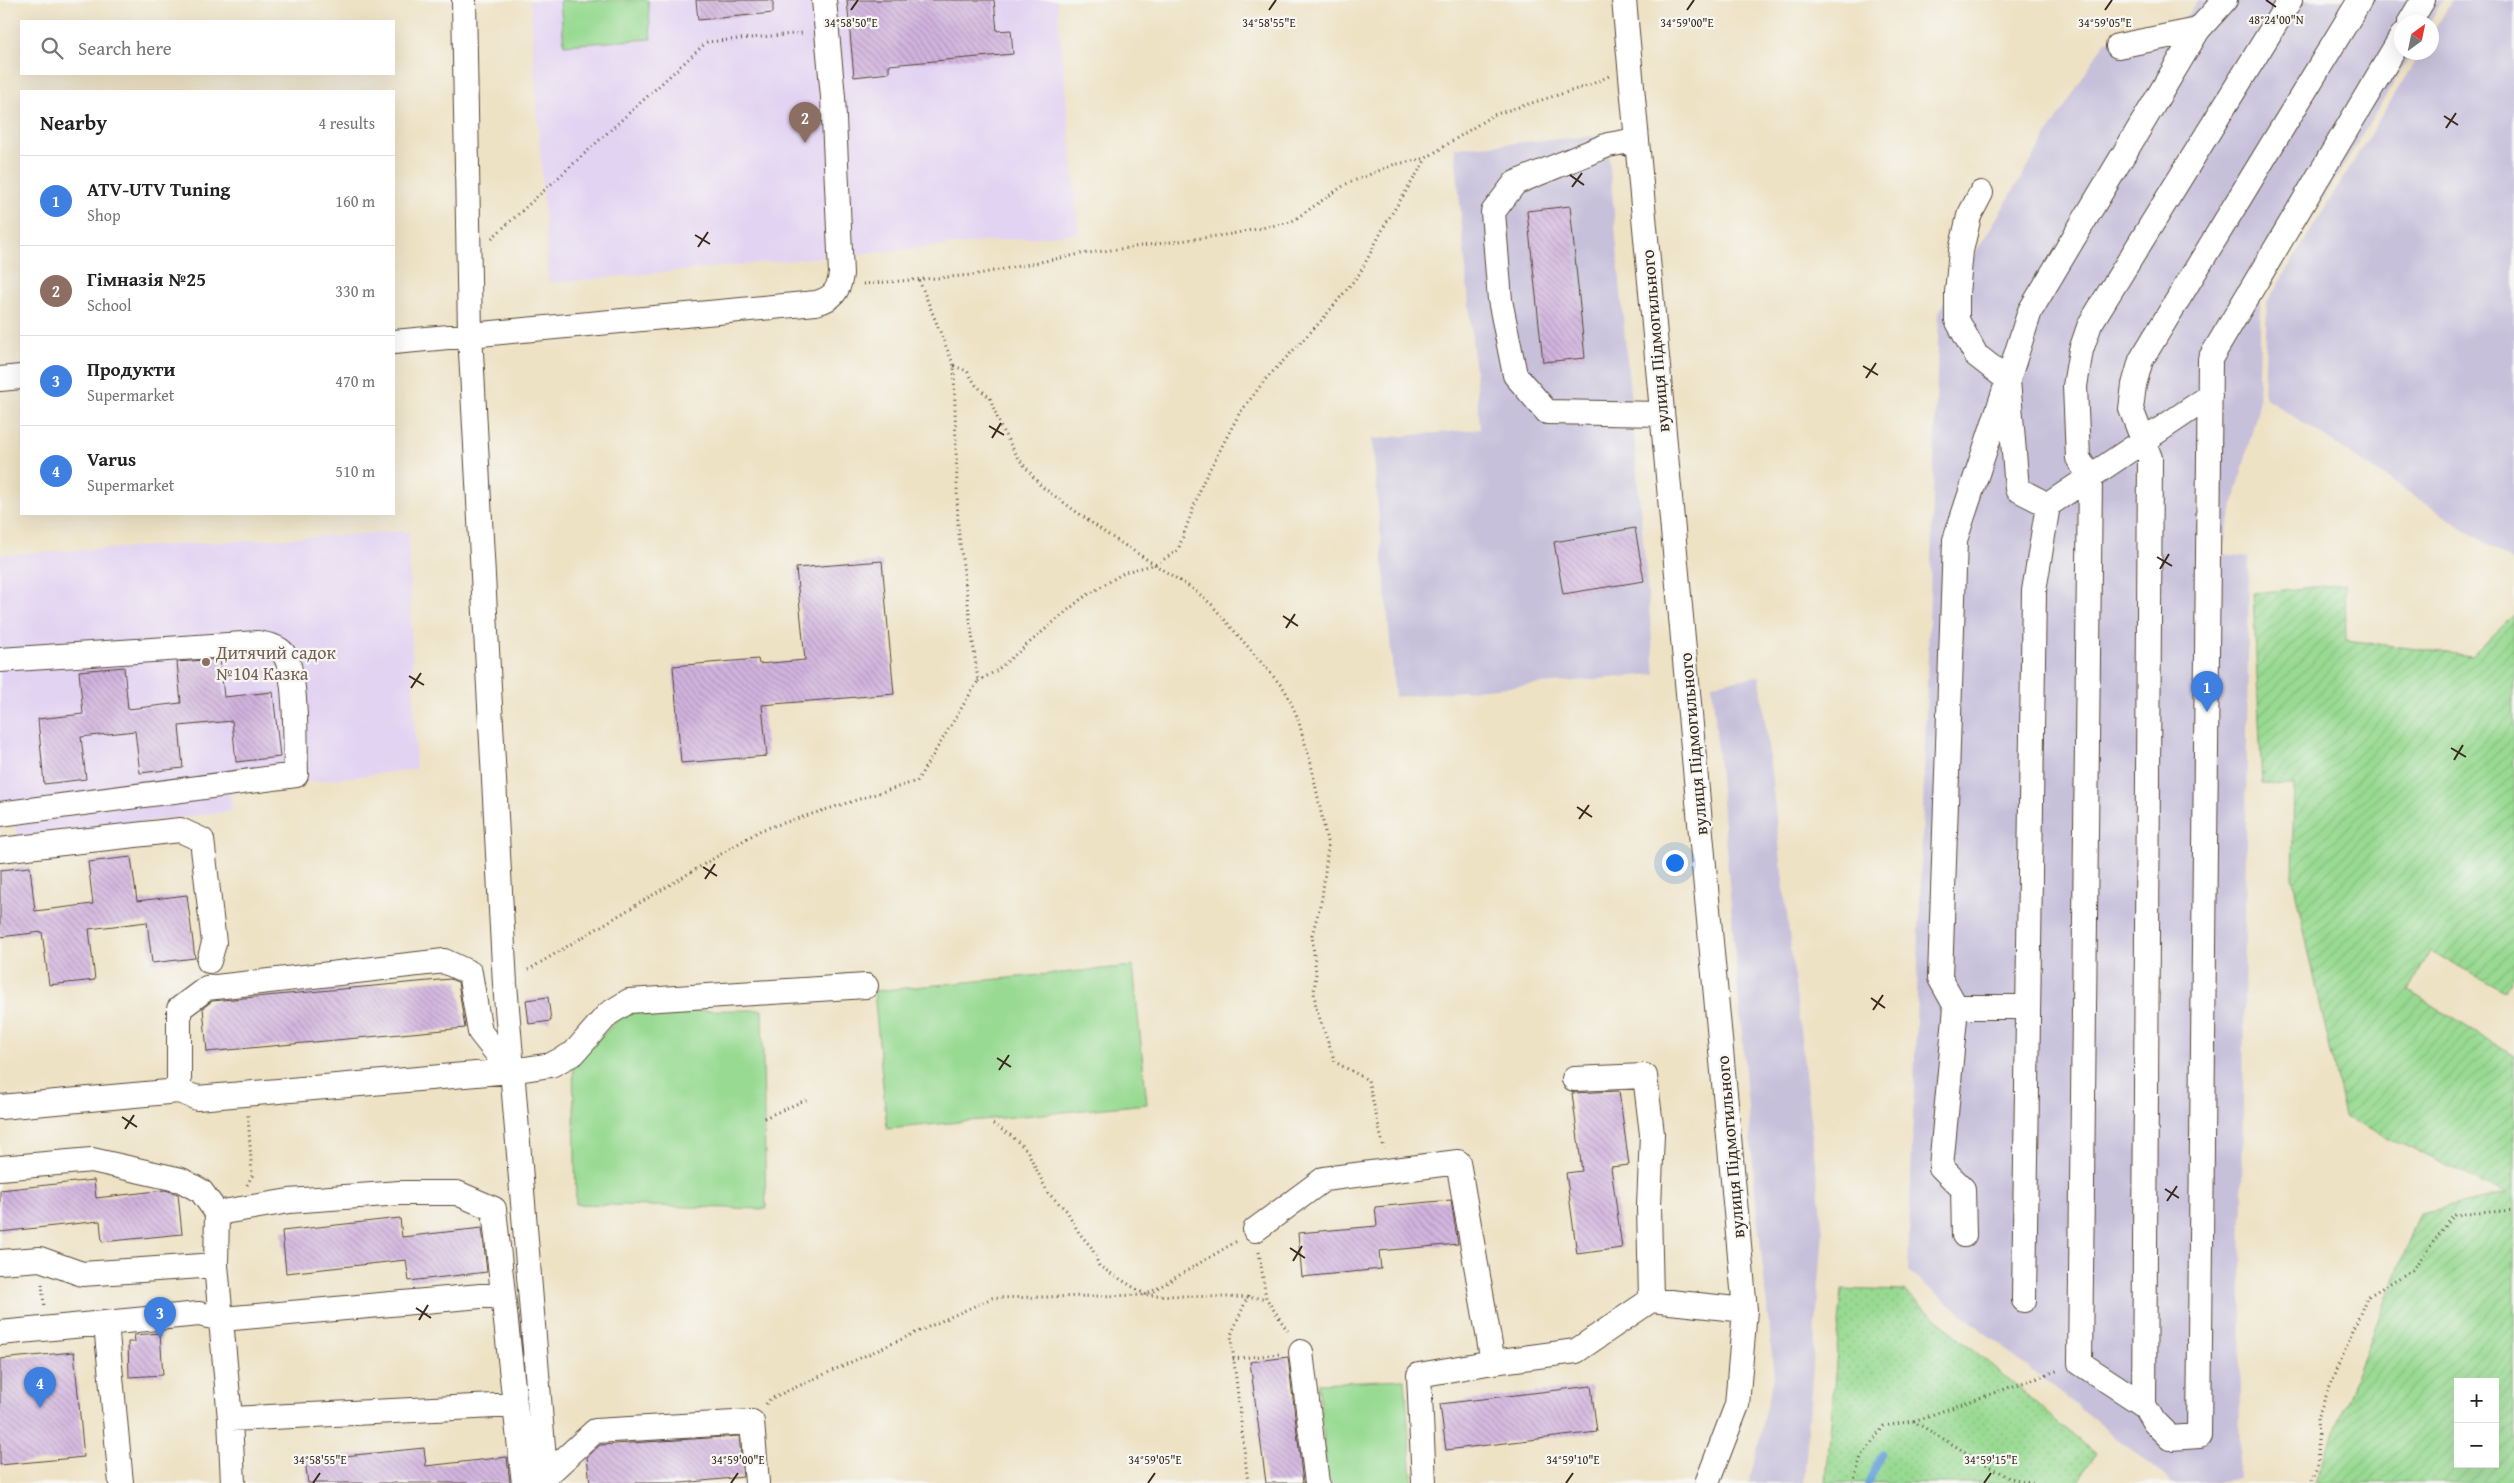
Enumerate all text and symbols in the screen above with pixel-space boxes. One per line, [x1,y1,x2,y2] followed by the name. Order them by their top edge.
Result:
[2248,11,2304,28] text: 48°24'00"N
[824,14,878,31] text: 34°58'50"E
[1242,14,1296,31] text: 34°58'55"E
[1660,14,1714,31] text: 34°59'00"E
[2078,14,2132,31] text: 34°59'05"E
[2394,15,2439,60] north arrow
[20,20,395,75] search box
[38,34,66,62] icon: search
[78,34,172,62] text: Search here
[789,102,821,143] pin: 2
[40,107,107,138] text: Nearby
[318,111,375,135] text: 4 results
[87,175,230,203] text: ATV-UTV Tuning
[52,189,60,213] text: 1
[335,189,375,213] text: 160 m
[87,203,121,227] text: Shop
[1634,248,1676,434] street label: вулиця Підмогильного
[87,265,206,293] text: Гімназія №25
[52,279,60,303] text: 2
[335,279,375,303] text: 330 m
[87,293,131,317] text: School
[87,355,175,383] text: Продукти
[52,369,60,393] text: 3
[335,369,375,393] text: 470 m
[87,383,174,407] text: Supermarket
[87,445,136,473] text: Varus
[52,459,60,483] text: 4
[335,459,375,483] text: 510 m
[87,473,174,497] text: Supermarket
[215,639,337,687] place label: Дитячий садок №104 Казка
[1672,651,1714,837] street label: вулиця Підмогильного
[200,656,212,668] marker: Дитячий садок №104 Казка
[2191,671,2223,712] pin: 1
[1662,850,1688,876] your location
[1709,1054,1751,1240] street label: вулиця Підмогильного
[144,1297,176,1338] pin: 3
[24,1367,56,1408] pin: 4
[2454,1378,2499,1468] map controls
[2454,1378,2499,1423] button: +
[2454,1423,2499,1468] button: −
[293,1451,347,1468] text: 34°58'55"E
[711,1451,765,1468] text: 34°59'00"E
[1128,1451,1182,1468] text: 34°59'05"E
[1546,1451,1600,1468] text: 34°59'10"E
[1964,1451,2018,1468] text: 34°59'15"E

